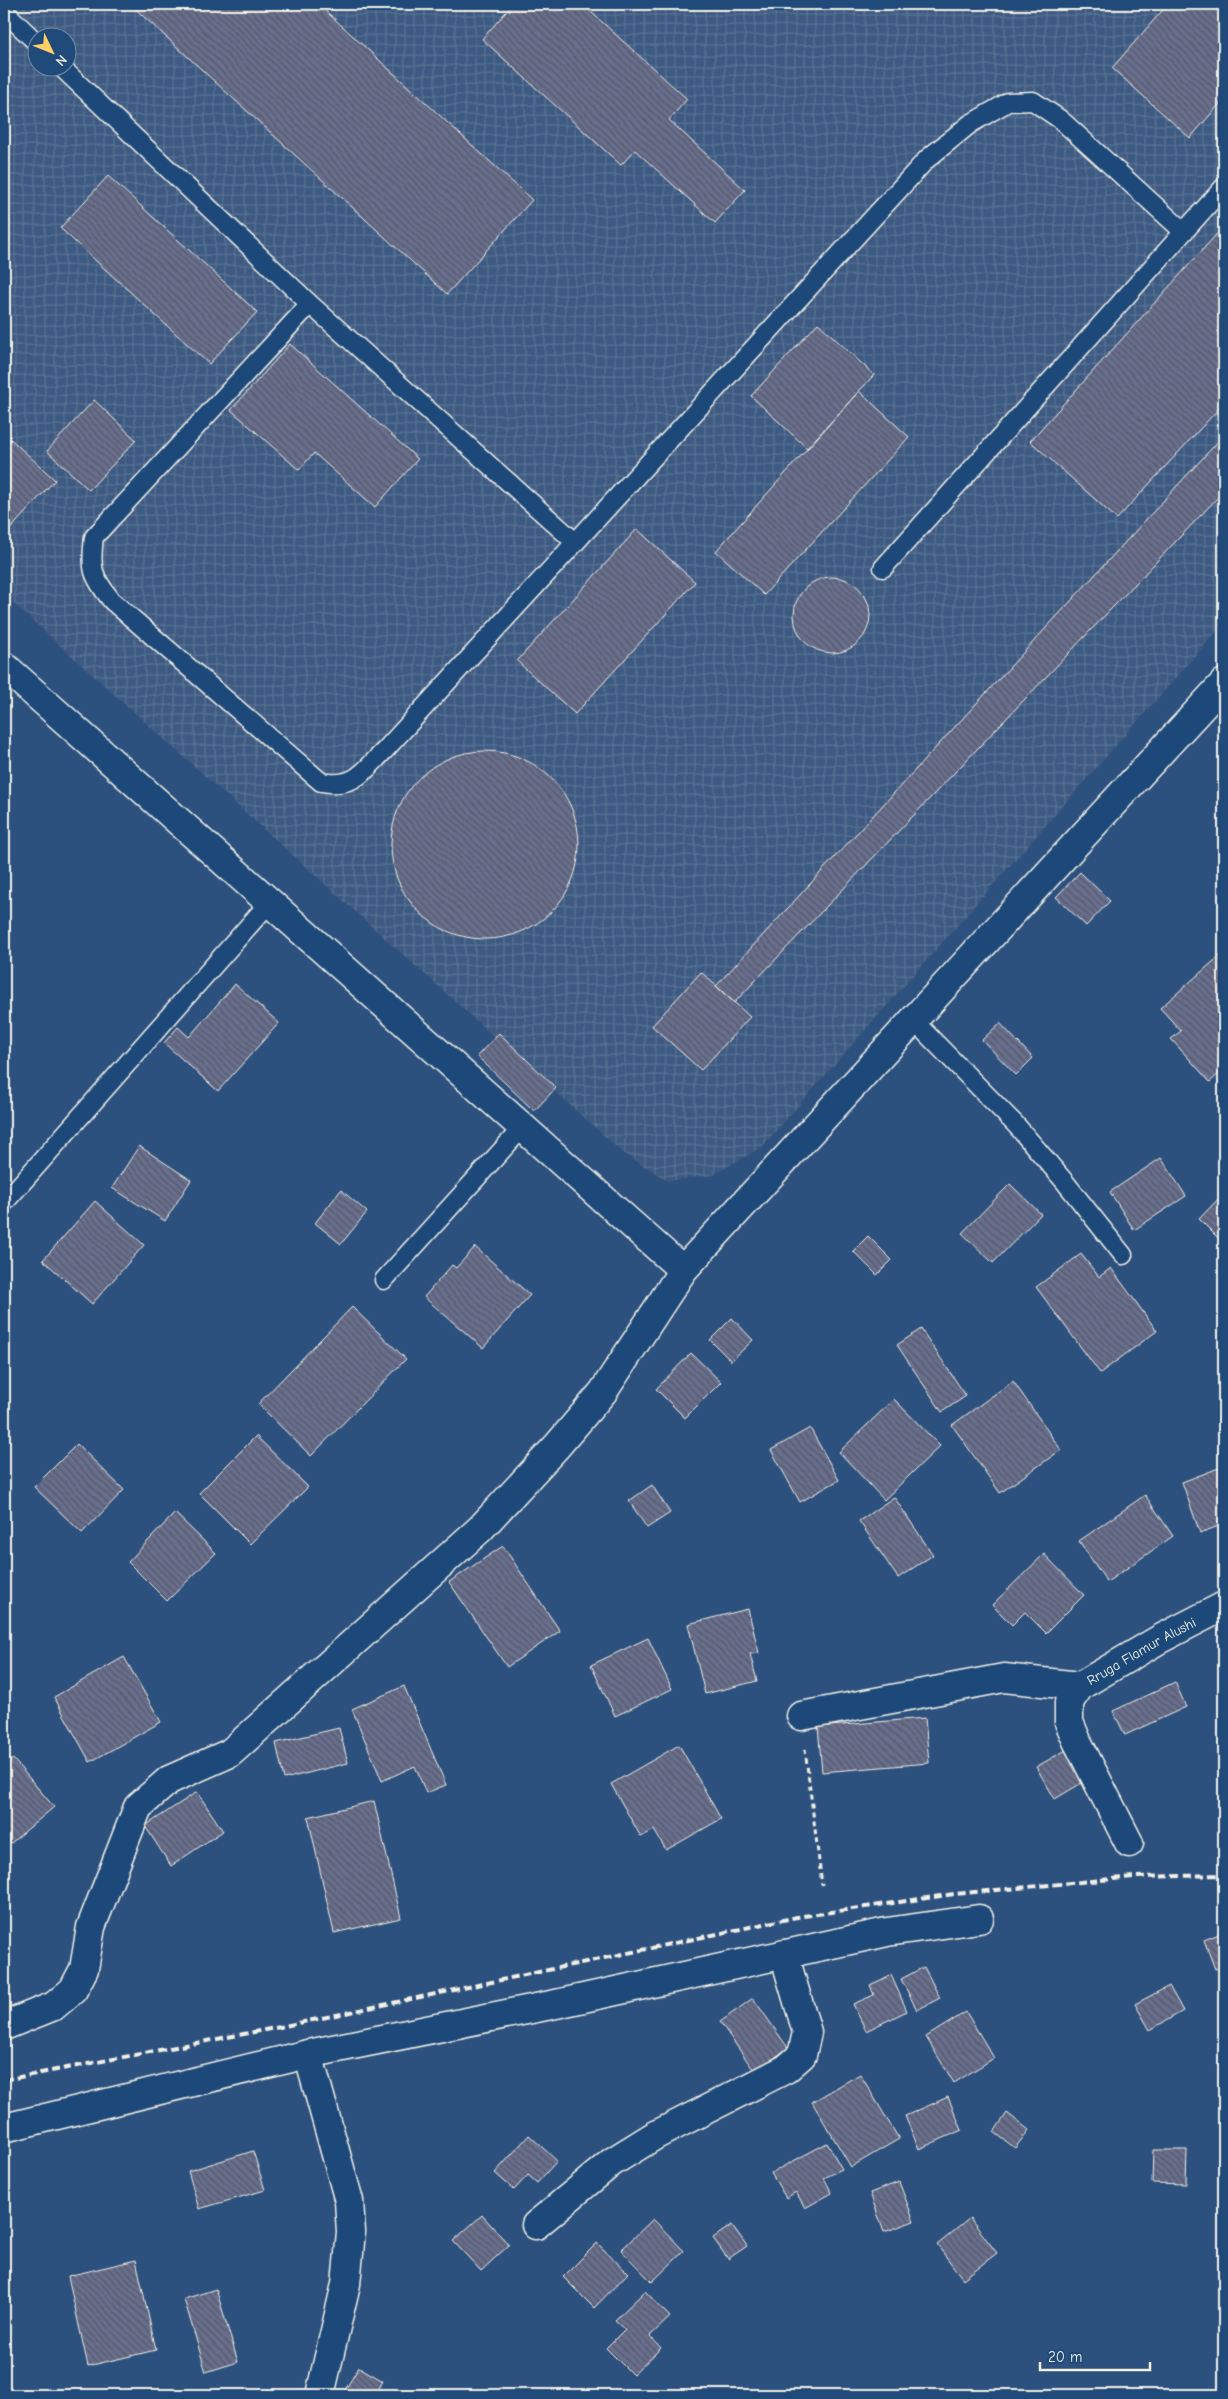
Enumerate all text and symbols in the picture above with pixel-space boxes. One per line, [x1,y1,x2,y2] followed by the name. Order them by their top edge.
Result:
[28,28,78,78] north arrow
[52,51,70,70] text: N
[1084,1614,1199,1689] street label: Rruga Flamur Alushi
[1040,2339,1150,2371] scale bar
[1048,2348,1082,2366] text: 20 m

